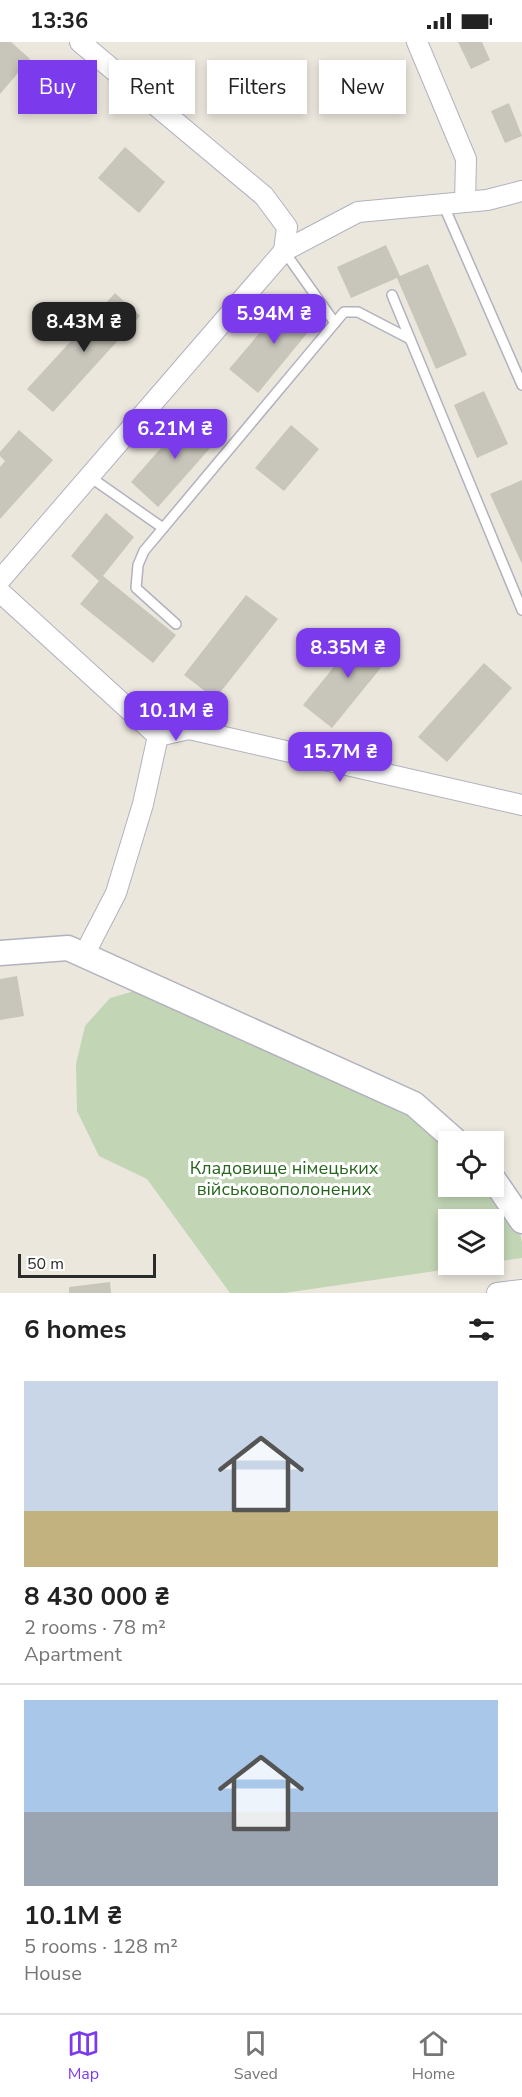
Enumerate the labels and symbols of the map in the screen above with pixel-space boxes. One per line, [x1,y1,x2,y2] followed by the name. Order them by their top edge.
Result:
[219,294,329,345] pin: 5.94M ₴
[29,302,139,353] pin: 8.43M ₴
[120,409,230,460] pin: 6.21M ₴
[293,628,403,679] pin: 8.35M ₴
[121,691,231,742] pin: 10.1M ₴
[285,732,395,783] pin: 15.7M ₴
[190,1156,379,1201] park label: Кладовище німецьких військовополонених
[18,1251,156,1278] scale bar

